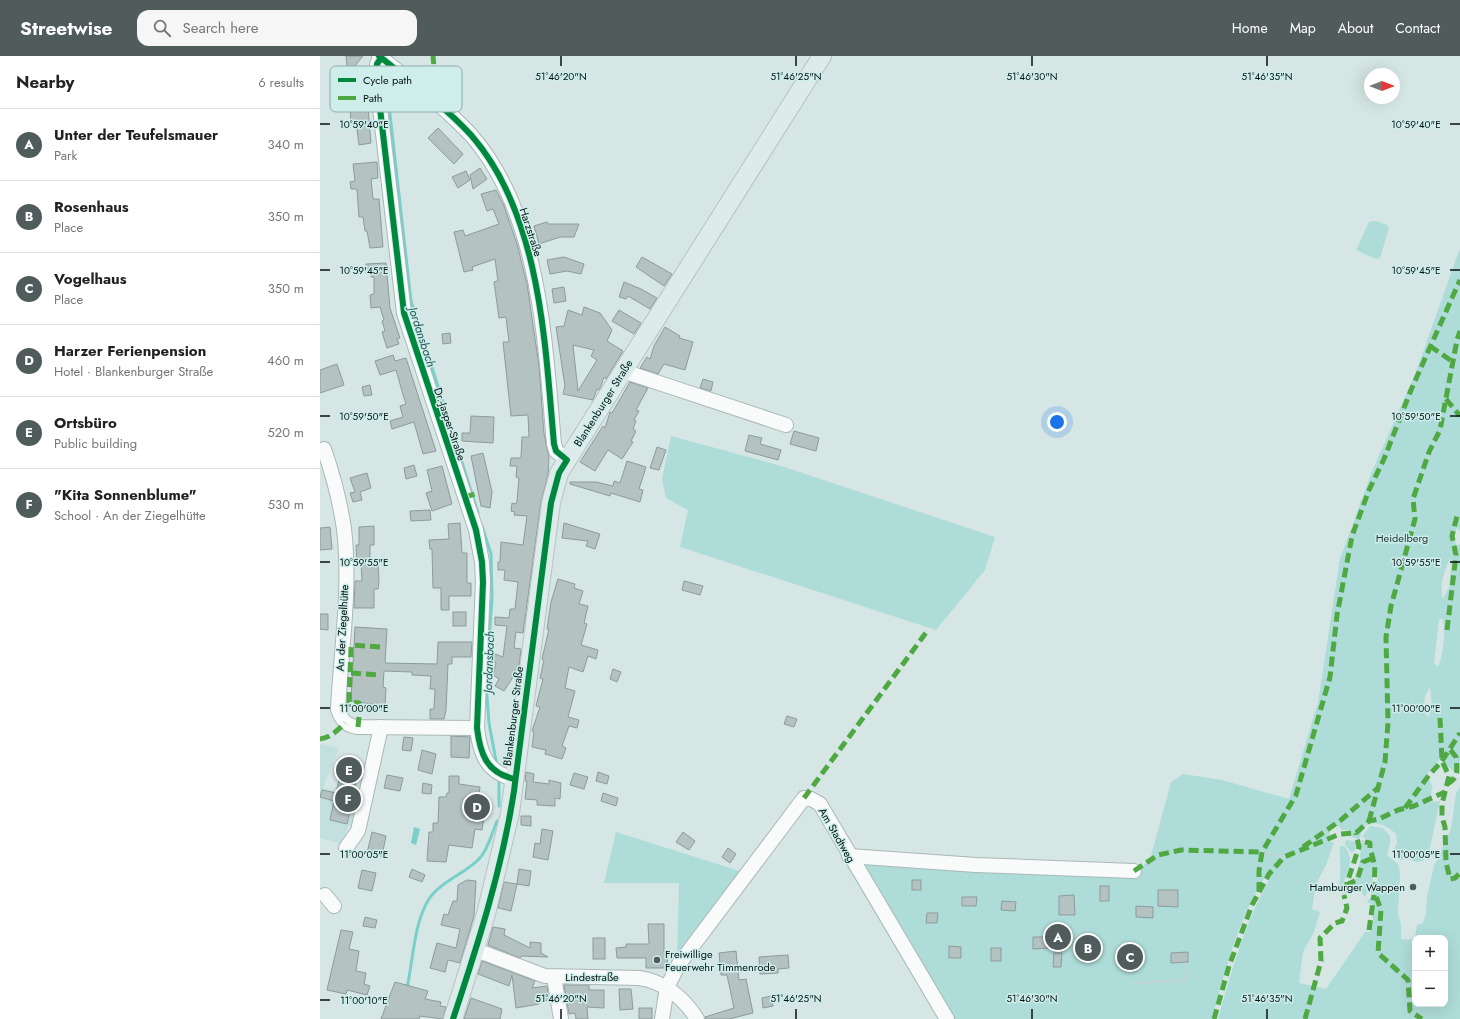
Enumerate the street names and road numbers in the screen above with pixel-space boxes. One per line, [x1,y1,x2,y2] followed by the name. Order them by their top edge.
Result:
[516,206,546,259] street label: Harzstraße
[570,356,636,450] street label: Blankenburger Straße
[430,385,470,463] street label: Dr.-Jasper-Straße
[332,584,352,672] street label: An der Ziegelhütte
[499,665,527,767] street label: Blankenburger Straße
[815,804,859,866] street label: Am Stadtweg
[565,969,619,985] street label: Lindestraße

